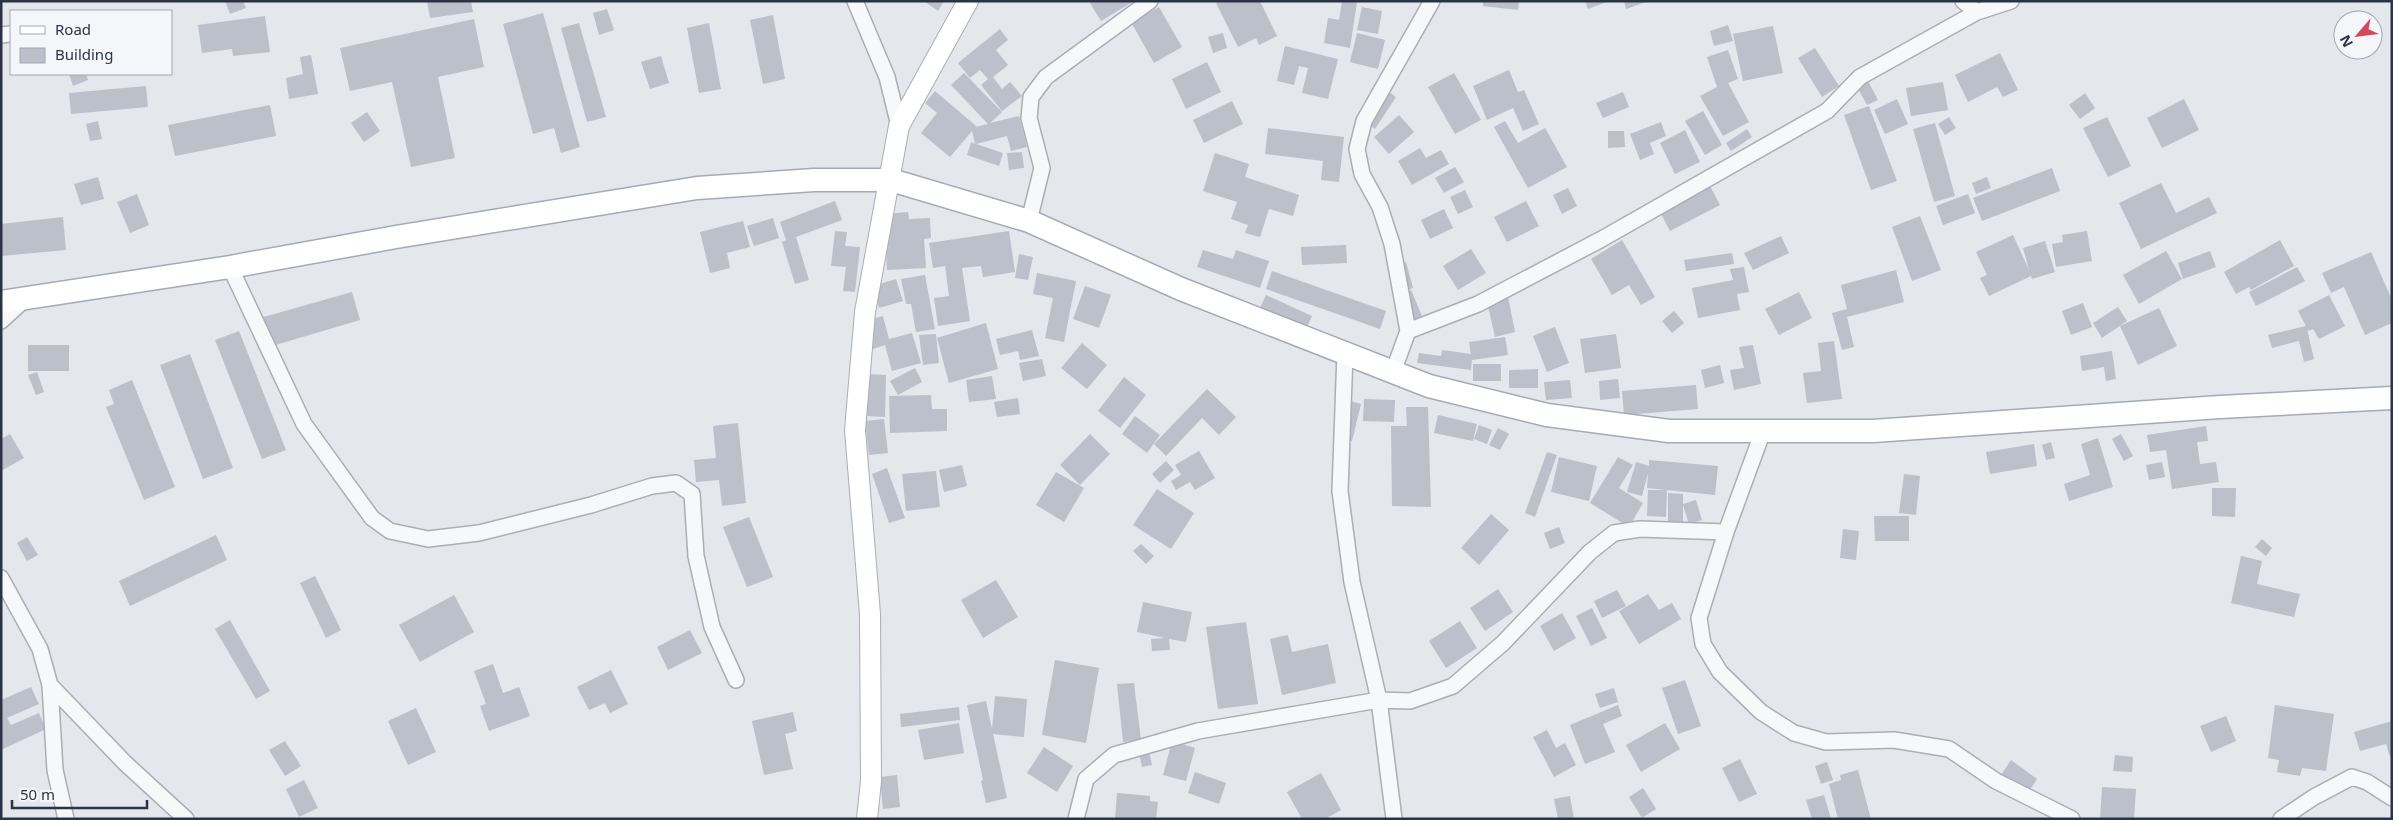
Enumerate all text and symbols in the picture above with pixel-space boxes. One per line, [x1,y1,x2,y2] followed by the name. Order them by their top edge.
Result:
[10,10,172,75] legend
[2333,10,2383,60] north arrow
[55,19,91,39] text: Road
[2335,32,2357,51] text: N
[55,44,113,64] text: Building
[12,778,148,810] scale bar
[20,784,55,804] text: 50 m

